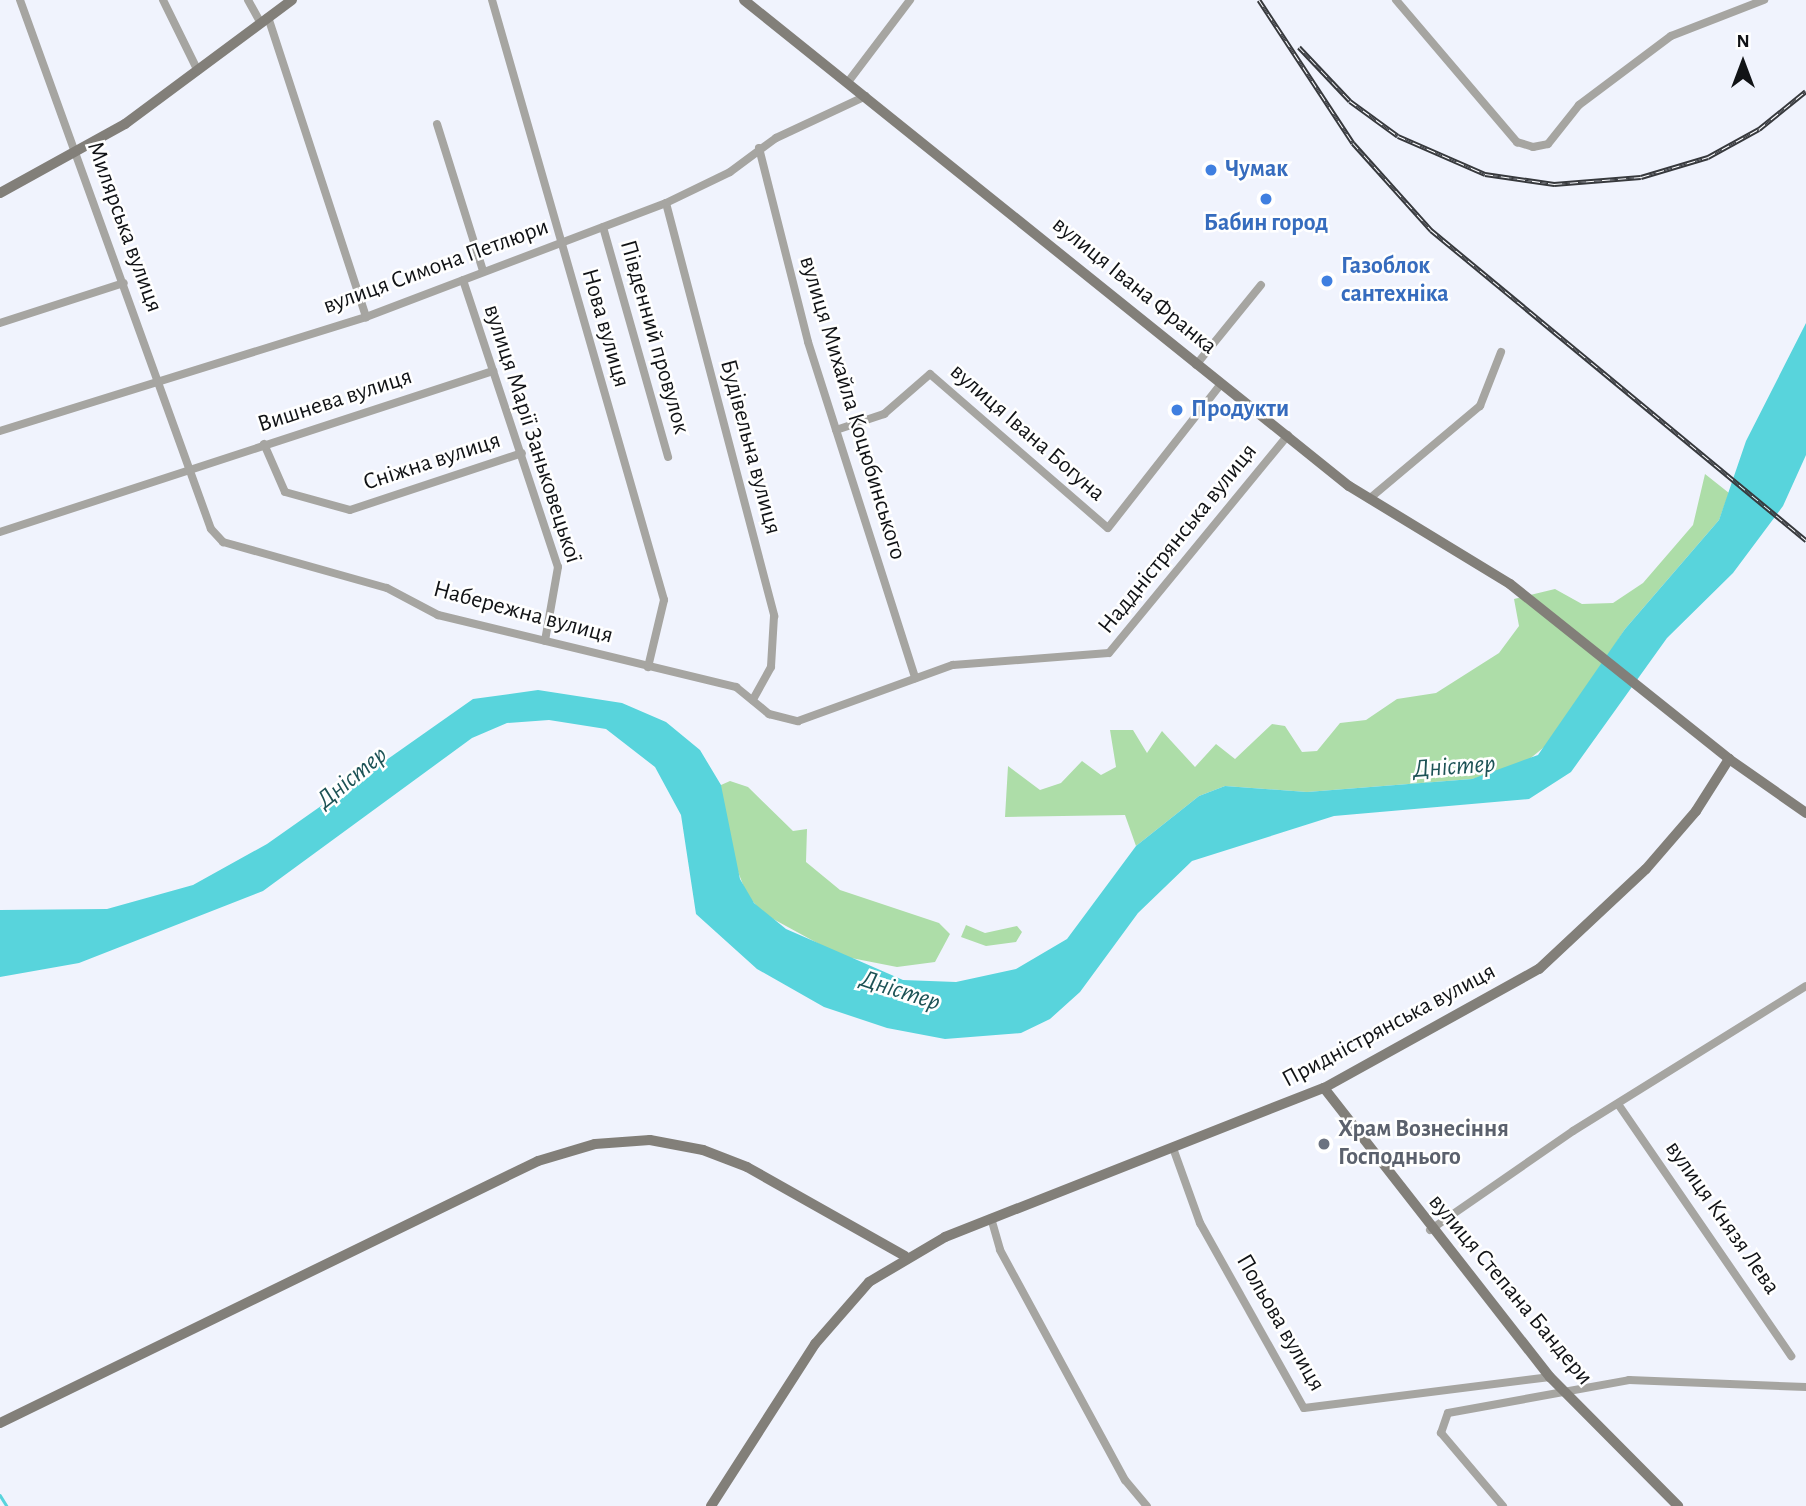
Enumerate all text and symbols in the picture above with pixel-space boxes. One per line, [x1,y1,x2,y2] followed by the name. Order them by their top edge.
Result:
[1708,28,1778,98] north arrow
[1736,32,1750,51] text: N
[80,138,168,316] street label: Милярська вулиця
[1225,156,1288,184] place label: Чумак
[1203,162,1219,178] marker: Чумак
[1258,191,1274,207] marker: Бабин город
[1204,210,1328,238] place label: Бабин город
[1046,211,1222,361] street label: вулиця Івана Франка
[319,213,553,321] street label: вулиця Симона Петлюри
[613,237,695,437] street label: Південний провулок
[792,253,912,563] street label: вулиця Михайла Коцюбинського
[1341,253,1449,309] place label: Газоблок сантехніка
[574,265,636,391] street label: Нова вулиця
[1319,273,1335,289] marker: Газоблок сантехніка
[477,301,587,567] street label: вулиця Марії Заньковецької
[713,356,787,538] street label: Будівельна вулиця
[944,358,1110,508] street label: вулиця Івана Богуна
[254,362,416,440] street label: Вишнева вулиця
[1191,396,1289,424] place label: Продукти
[1169,402,1185,418] marker: Продукти
[360,426,504,498] street label: Сніжна вулиця
[1092,438,1264,640] street label: Наддністрянська вулиця
[430,575,616,651] street label: Набережна вулиця
[310,740,394,816] water label: Дністер
[1412,749,1496,785] water label: Дністер
[1277,958,1501,1094] street label: Придністрянська вулиця
[856,963,944,1019] water label: Дністер
[1338,1116,1509,1172] place label: Храм Вознесіння Господнього
[1316,1136,1332,1152] marker: Храм Вознесіння Господнього
[1658,1136,1786,1300] street label: вулиця Князя Лева
[1422,1189,1598,1391] street label: вулиця Степана Бандери
[1229,1249,1331,1397] street label: Польова вулиця

